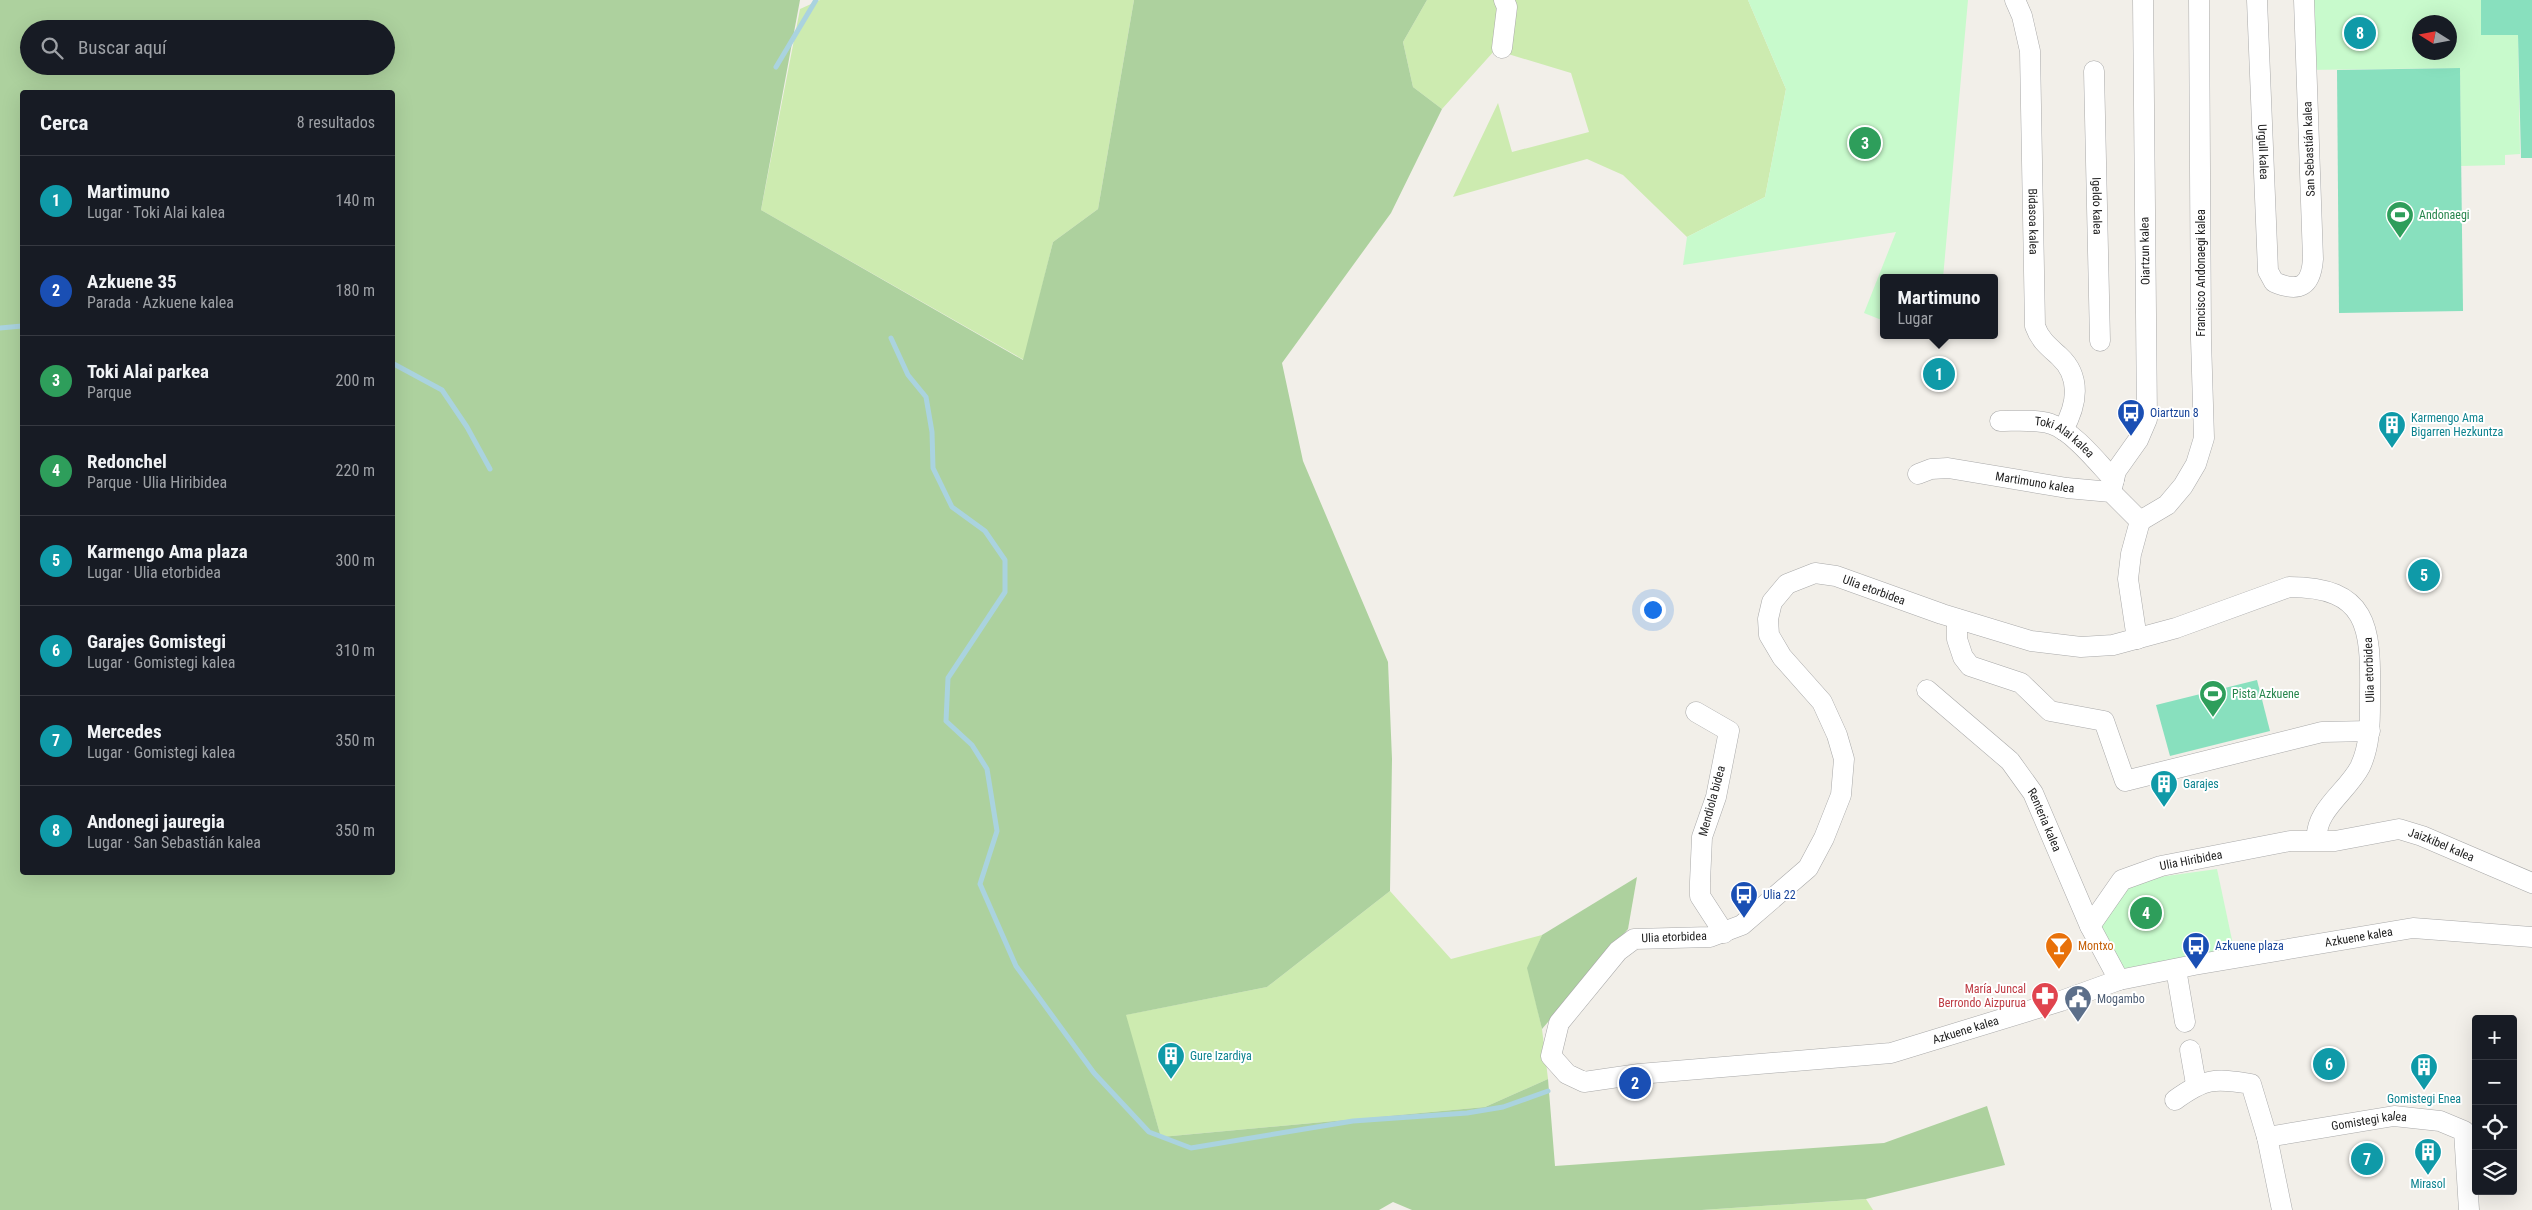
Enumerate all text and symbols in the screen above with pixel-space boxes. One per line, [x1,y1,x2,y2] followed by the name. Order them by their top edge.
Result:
[2344,14,2376,52] pin: 8
[2412,15,2457,60] north arrow
[20,20,395,75] search box
[38,34,66,62] icon: search
[78,36,167,59] text: Buscar aquí
[2300,101,2318,197] street label: San Sebastián kalea
[40,111,88,135] text: Cerca
[297,113,375,132] text: 8 resultados
[1849,124,1881,162] pin: 3
[2255,124,2271,180] street label: Urgull kalea
[2089,177,2105,235] street label: Igeldo kalea
[87,180,170,203] text: Martimuno
[2025,188,2041,255] street label: Bidasoa kalea
[52,191,60,210] text: 1
[336,191,375,210] text: 140 m
[2385,200,2415,239] sports icon: Andonaegi
[87,203,225,222] text: Lugar · Toki Alai kalea
[2419,208,2470,222] place label: Andonaegi
[2194,209,2208,337] street label: Francisco Andonaegi kalea
[2137,217,2153,285] street label: Oiartzun kalea
[87,270,177,293] text: Azkuene 35
[1880,274,1998,339] popup
[52,281,60,300] text: 2
[336,281,375,300] text: 180 m
[1898,286,1980,309] text: Martimuno
[87,293,234,312] text: Parada · Azkuene kalea
[1898,309,1933,328] text: Lugar
[1923,355,1955,393] pin: 1
[87,360,209,383] text: Toki Alai parkea
[52,371,60,390] text: 3
[336,371,375,390] text: 200 m
[87,383,131,402] text: Parque
[2116,398,2146,437] bus stop icon: Oiartzun 8
[2150,406,2199,420] place label: Oiartzun 8
[2377,410,2407,449] building icon: Karmengo Ama Bigarren Hezkuntza
[2411,411,2504,439] place label: Karmengo Ama Bigarren Hezkuntza
[2034,414,2097,461] street label: Toki Alai kalea
[87,450,167,473] text: Redonchel
[52,461,60,480] text: 4
[336,461,375,480] text: 220 m
[1994,469,2075,496] street label: Martimuno kalea
[87,473,227,492] text: Parque · Ulia Hiribidea
[87,540,248,563] text: Karmengo Ama plaza
[52,551,60,570] text: 5
[336,551,375,570] text: 300 m
[2408,556,2440,594] pin: 5
[87,563,221,582] text: Lugar · Ulia etorbidea
[1841,572,1907,608] street label: Ulia etorbidea
[1640,597,1666,623] your location
[87,630,226,653] text: Garajes Gomistegi
[2361,637,2377,703] street label: Ulia etorbidea
[52,641,60,660] text: 6
[336,641,375,660] text: 310 m
[87,653,235,672] text: Lugar · Gomistegi kalea
[2198,679,2228,718] sports icon: Pista Azkuene
[2232,687,2300,701] place label: Pista Azkuene
[87,720,162,743] text: Mercedes
[52,731,60,750] text: 7
[336,731,375,750] text: 350 m
[87,743,235,762] text: Lugar · Gomistegi kalea
[1696,764,1728,838] street label: Mendiola bidea
[2149,769,2179,808] building icon: Garajes
[2183,777,2219,791] place label: Garajes
[2025,785,2064,854] street label: Renteria kalea
[87,810,225,833] text: Andonegi jauregia
[52,821,60,840] text: 8
[336,821,375,840] text: 350 m
[2406,825,2477,865] street label: Jaizkibel kalea
[87,833,261,852] text: Lugar · San Sebastián kalea
[2158,847,2224,873] street label: Ulia Hiribidea
[1729,880,1759,919] bus stop icon: Ulia 22
[1763,888,1796,902] place label: Ulia 22
[2130,894,2162,932] pin: 4
[2324,925,2394,950] street label: Azkuene kalea
[1641,929,1707,945] street label: Ulia etorbidea
[2044,931,2074,970] bar icon: Montxo
[2181,931,2211,970] bus stop icon: Azkuene plaza
[2078,939,2114,953] place label: Montxo
[2215,939,2284,953] place label: Azkuene plaza
[2030,981,2060,1020] pharmacy icon: María Juncal Berrondo Aizpurua
[1938,982,2026,1010] place label: María Juncal Berrondo Aizpurua
[2063,984,2093,1023] public building icon: Mogambo
[2097,992,2145,1006] place label: Mogambo
[1931,1013,2001,1047] street label: Azkuene kalea
[2472,1015,2517,1195] map controls
[2472,1015,2517,1060] button: +
[1156,1041,1186,1080] building icon: Gure Izardiya
[2313,1045,2345,1083] pin: 6
[1190,1049,1252,1063] place label: Gure Izardiya
[2409,1052,2439,1091] building icon: Gomistegi Enea
[2472,1060,2517,1105] button: −
[1619,1064,1651,1102] pin: 2
[2387,1092,2461,1106] place label: Gomistegi Enea
[2472,1105,2517,1150] button: locate
[2330,1109,2408,1133] street label: Gomistegi kalea
[2413,1137,2443,1176] building icon: Mirasol
[2351,1140,2383,1178] pin: 7
[2472,1150,2517,1195] button: layers
[2410,1177,2446,1191] place label: Mirasol

